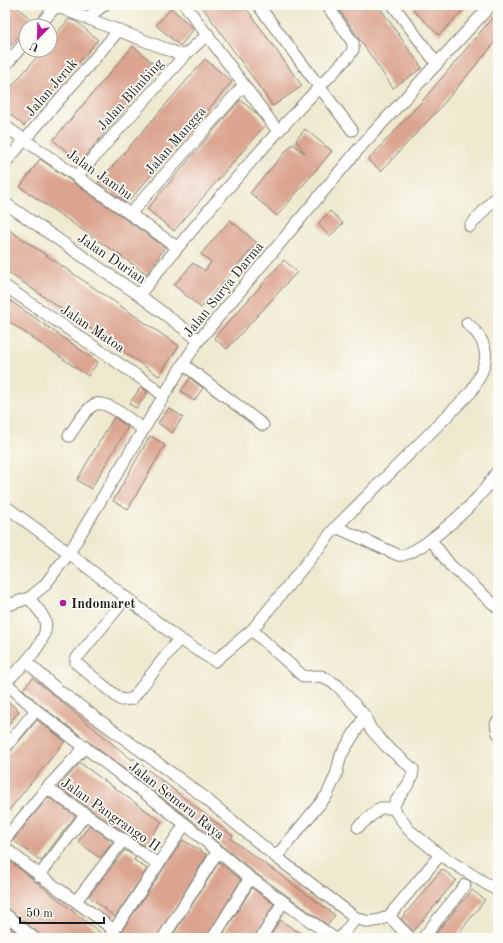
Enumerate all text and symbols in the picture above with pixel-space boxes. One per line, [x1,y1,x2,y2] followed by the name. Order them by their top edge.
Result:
[18,18,58,58] north arrow
[28,39,41,53] text: U
[23,56,80,119] street label: Jalan Jeruk
[95,56,167,133] street label: Jalan Blimbing
[143,104,209,177] street label: Jalan Mangga
[64,147,135,203] street label: Jalan Jambu
[75,231,148,287] street label: Jalan Durian
[181,239,266,340] street label: Jalan Surya Darma
[58,302,127,355] street label: Jalan Matoa
[71,597,136,611] place label: Indomaret
[58,598,68,608] marker: Indomaret
[126,759,227,842] street label: Jalan Semeru Raya
[58,775,162,854] street label: Jalan Pangrango II
[20,899,104,925] scale bar
[26,907,53,920] text: 50 m

